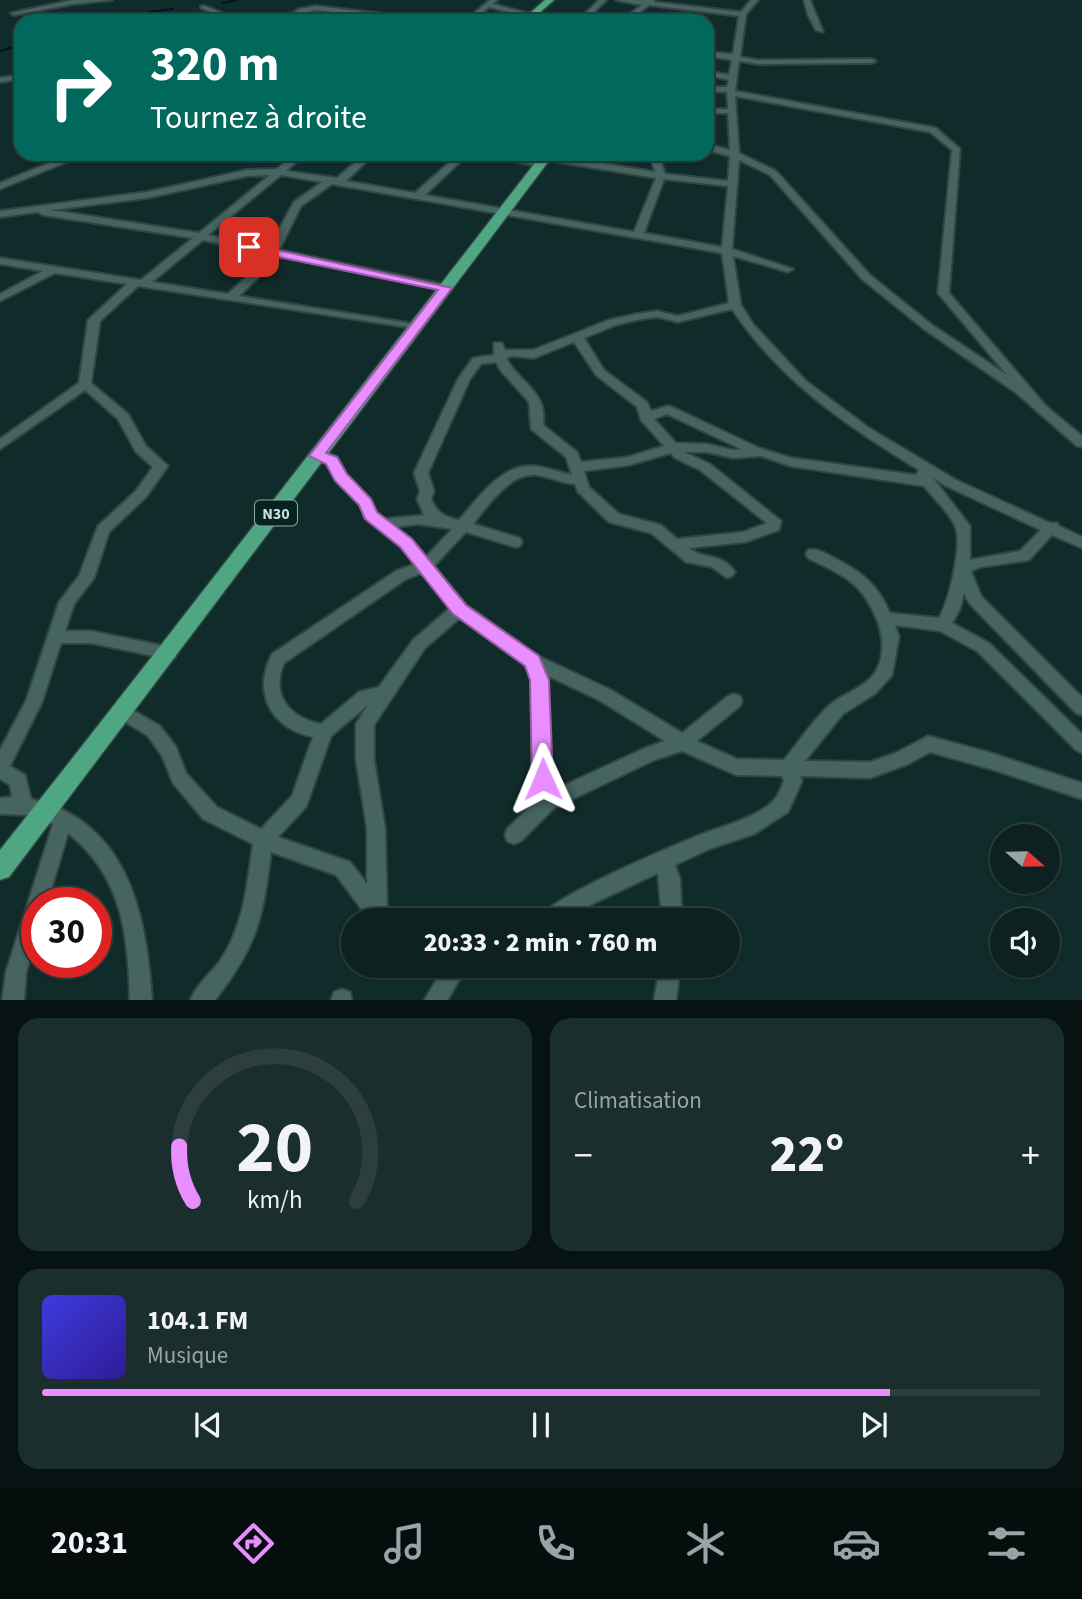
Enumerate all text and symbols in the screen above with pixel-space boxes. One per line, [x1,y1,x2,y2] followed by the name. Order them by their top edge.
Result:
[150,30,279,100] text: 320 m
[35,42,126,133] icon: right
[150,95,367,141] text: Tournez à droite
[219,217,279,277] pin
[230,228,268,266] icon: arrive
[255,500,297,526] road number: N30
[506,742,580,816] position arrow
[990,824,1060,894] north arrow
[990,824,1060,978] map controls
[21,887,112,978] speed limit sign: 30
[990,908,1060,978] button: sound
[424,924,657,961] text: 20:33 · 2 min · 760 m
[574,1084,702,1117] text: Climatisation
[237,1096,313,1200] text: 20
[770,1118,844,1192] text: 22°
[574,1129,593,1183] text: −
[1021,1129,1040,1183] text: +
[247,1181,303,1217] text: km/h
[147,1302,248,1339] text: 104.1 FM
[147,1339,228,1372] text: Musique
[189,1406,227,1444] icon: previous
[522,1406,560,1444] icon: pause
[855,1406,893,1444] icon: next
[229,1519,278,1568] icon: directions
[380,1519,429,1568] icon: music
[531,1519,580,1568] icon: phone
[681,1519,730,1568] icon: climate
[832,1519,881,1568] icon: car
[982,1519,1031,1568] icon: filters
[51,1520,128,1566] text: 20:31

